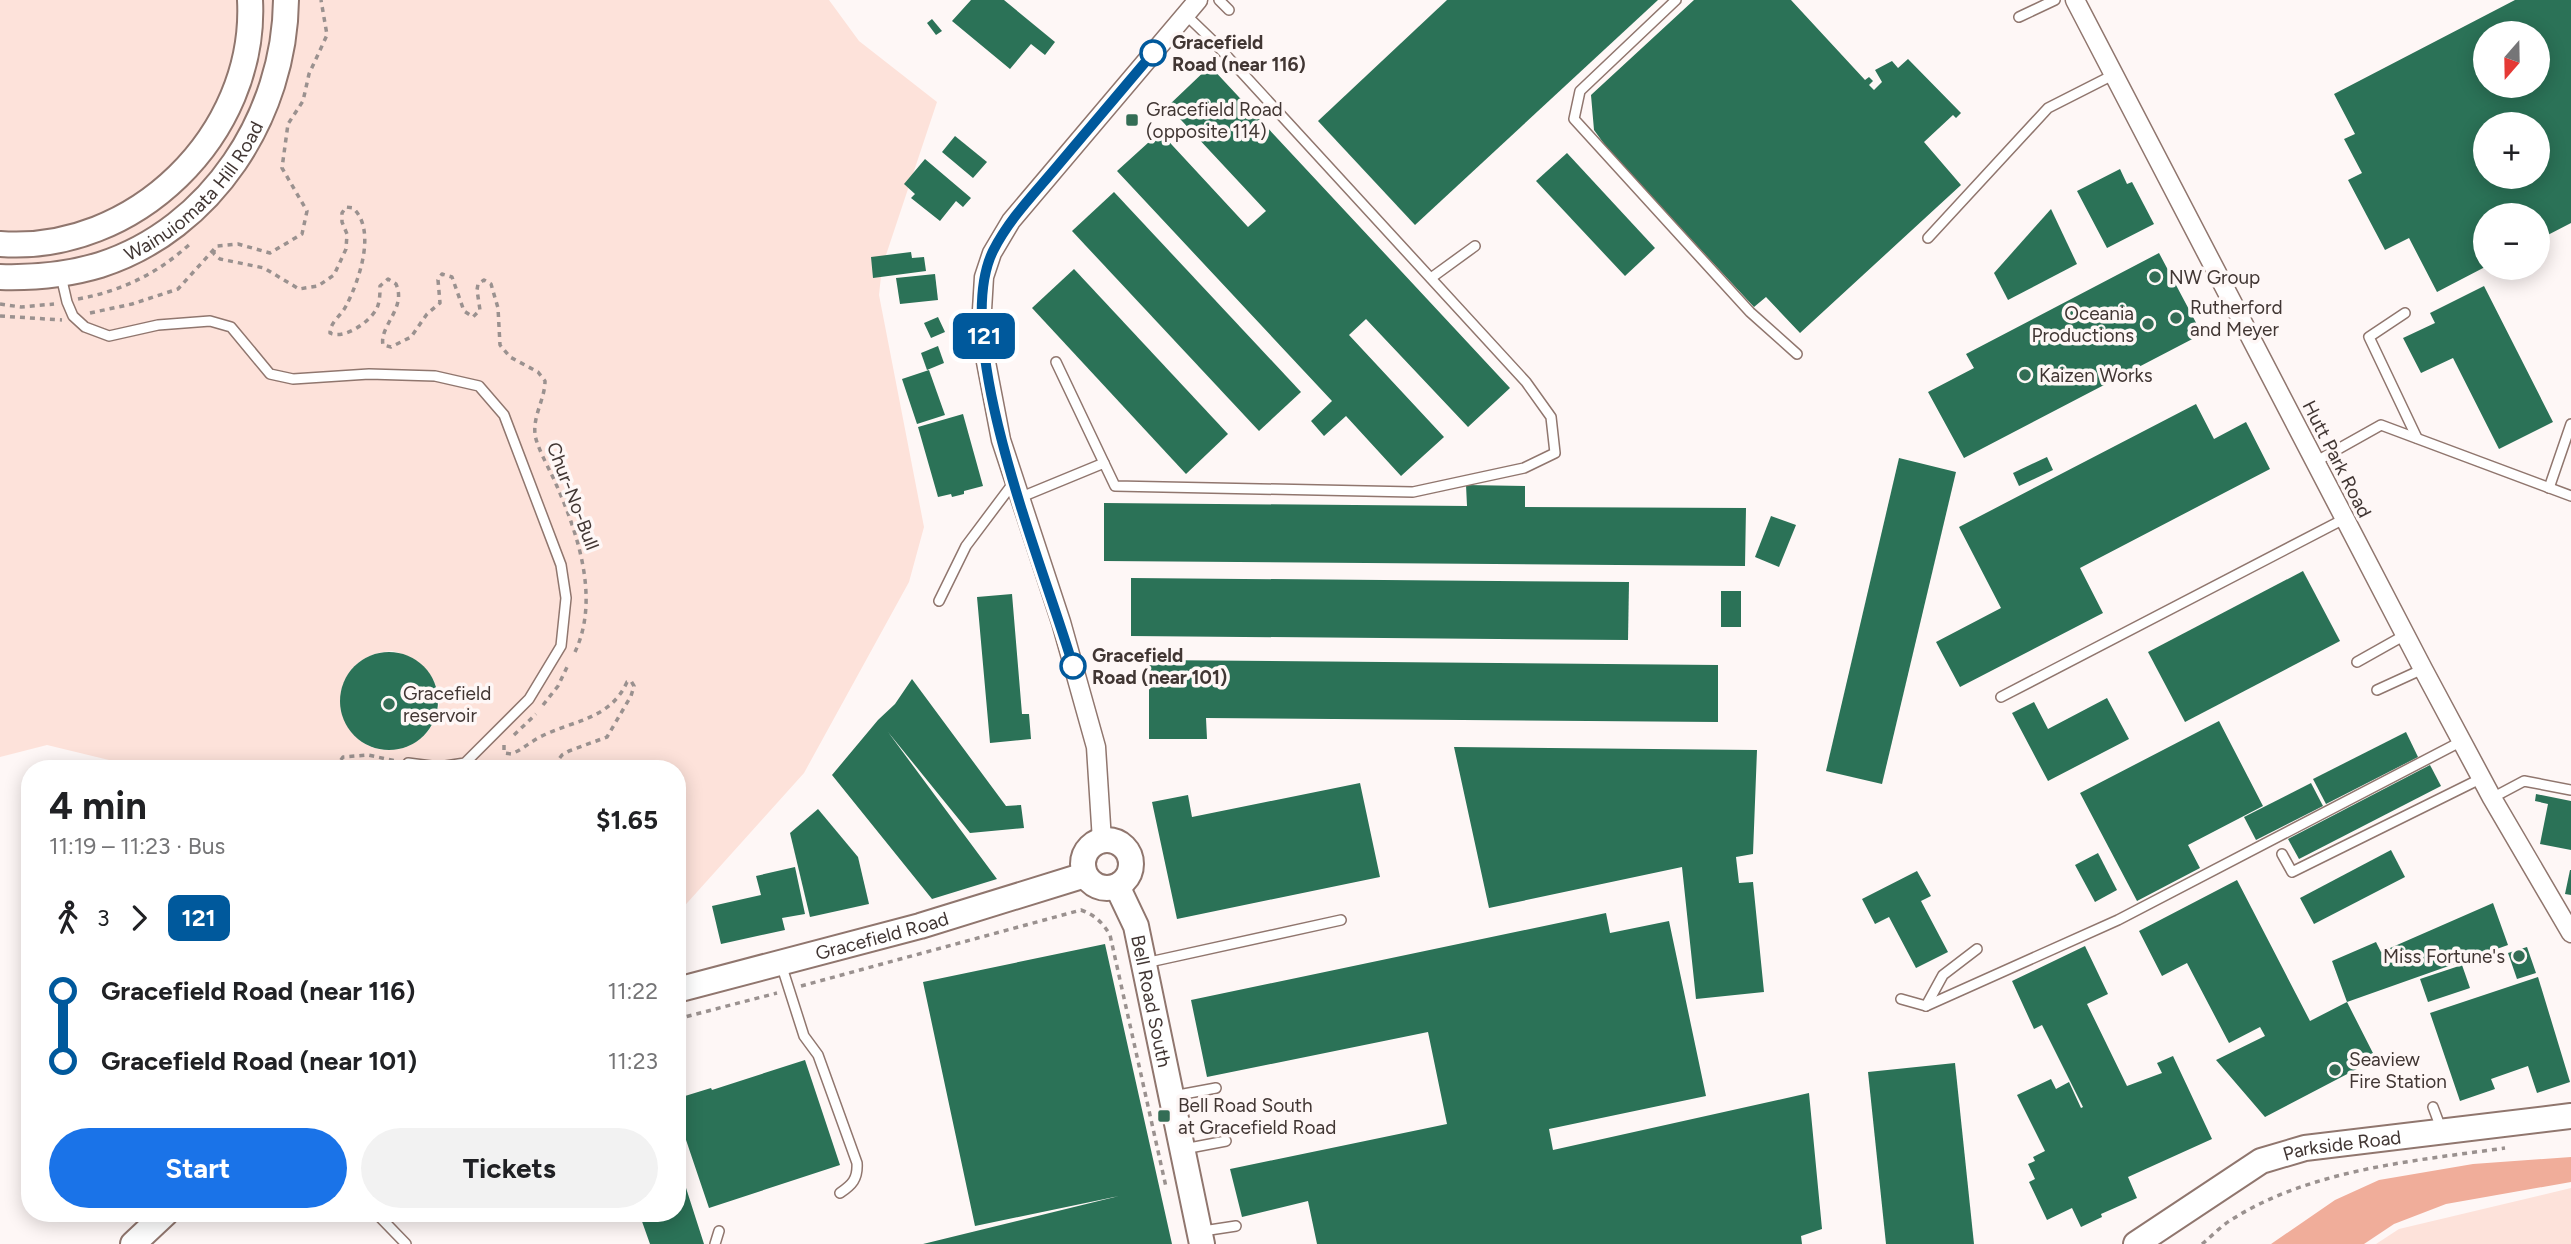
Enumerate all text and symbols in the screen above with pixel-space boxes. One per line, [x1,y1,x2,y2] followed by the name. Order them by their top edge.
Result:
[2473,21,2550,98] north arrow
[2473,21,2550,280] map controls
[1172,31,1306,76] place label: Gracefield Road (near 116)
[1140,40,1166,66] marker: Gracefield Road (near 116)
[1146,98,1283,143] place label: Gracefield Road (opposite 114)
[1124,112,1140,128] marker: Gracefield Road (opposite 114)
[2473,112,2550,189] button: +
[120,117,268,266] street label: Wainuiomata Hill Road
[2473,203,2550,280] button: −
[2169,266,2260,289] place label: NW Group
[2147,269,2163,285] marker: NW Group
[2190,296,2283,341] place label: Rutherford and Meyer
[2032,302,2134,347] place label: Oceania Productions
[2168,310,2184,326] marker: Rutherford and Meyer
[944,313,1024,359] line badge: 121
[2140,316,2156,332] marker: Oceania Productions
[967,321,1001,350] text: 121
[2039,364,2153,387] place label: Kaizen Works
[2017,367,2033,383] marker: Kaizen Works
[2298,397,2376,521] street label: Hutt Park Road
[542,439,604,553] street label: Chur-No-Bull
[1092,644,1227,689] place label: Gracefield Road (near 101)
[1060,653,1086,679] marker: Gracefield Road (near 101)
[403,682,491,727] place label: Gracefield reservoir
[381,696,397,712] marker: Gracefield reservoir
[49,783,147,829] text: 4 min
[596,804,658,836] text: $1.65
[49,832,225,860] text: 11:19 – 11:23 · Bus
[49,899,87,937] icon: walk
[120,899,158,937] icon: forward
[182,903,216,932] text: 121
[97,904,110,932] text: 3
[813,906,951,965] street label: Gracefield Road
[1127,933,1177,1069] street label: Bell Road South
[2383,945,2505,968] place label: Miss Fortune's
[2511,948,2527,964] marker: Miss Fortune's
[101,975,415,1007] text: Gracefield Road (near 116)
[607,977,658,1005] text: 11:22
[101,1045,417,1077] text: Gracefield Road (near 101)
[608,1047,658,1075] text: 11:23
[2349,1048,2447,1093] place label: Seaview Fire Station
[2327,1062,2343,1078] marker: Seaview Fire Station
[1178,1094,1336,1139] place label: Bell Road South at Gracefield Road
[1156,1108,1172,1124] marker: Bell Road South at Gracefield Road
[2280,1125,2402,1165] street label: Parkside Road
[49,1128,347,1208] button: Start
[361,1128,658,1208] button: Tickets

